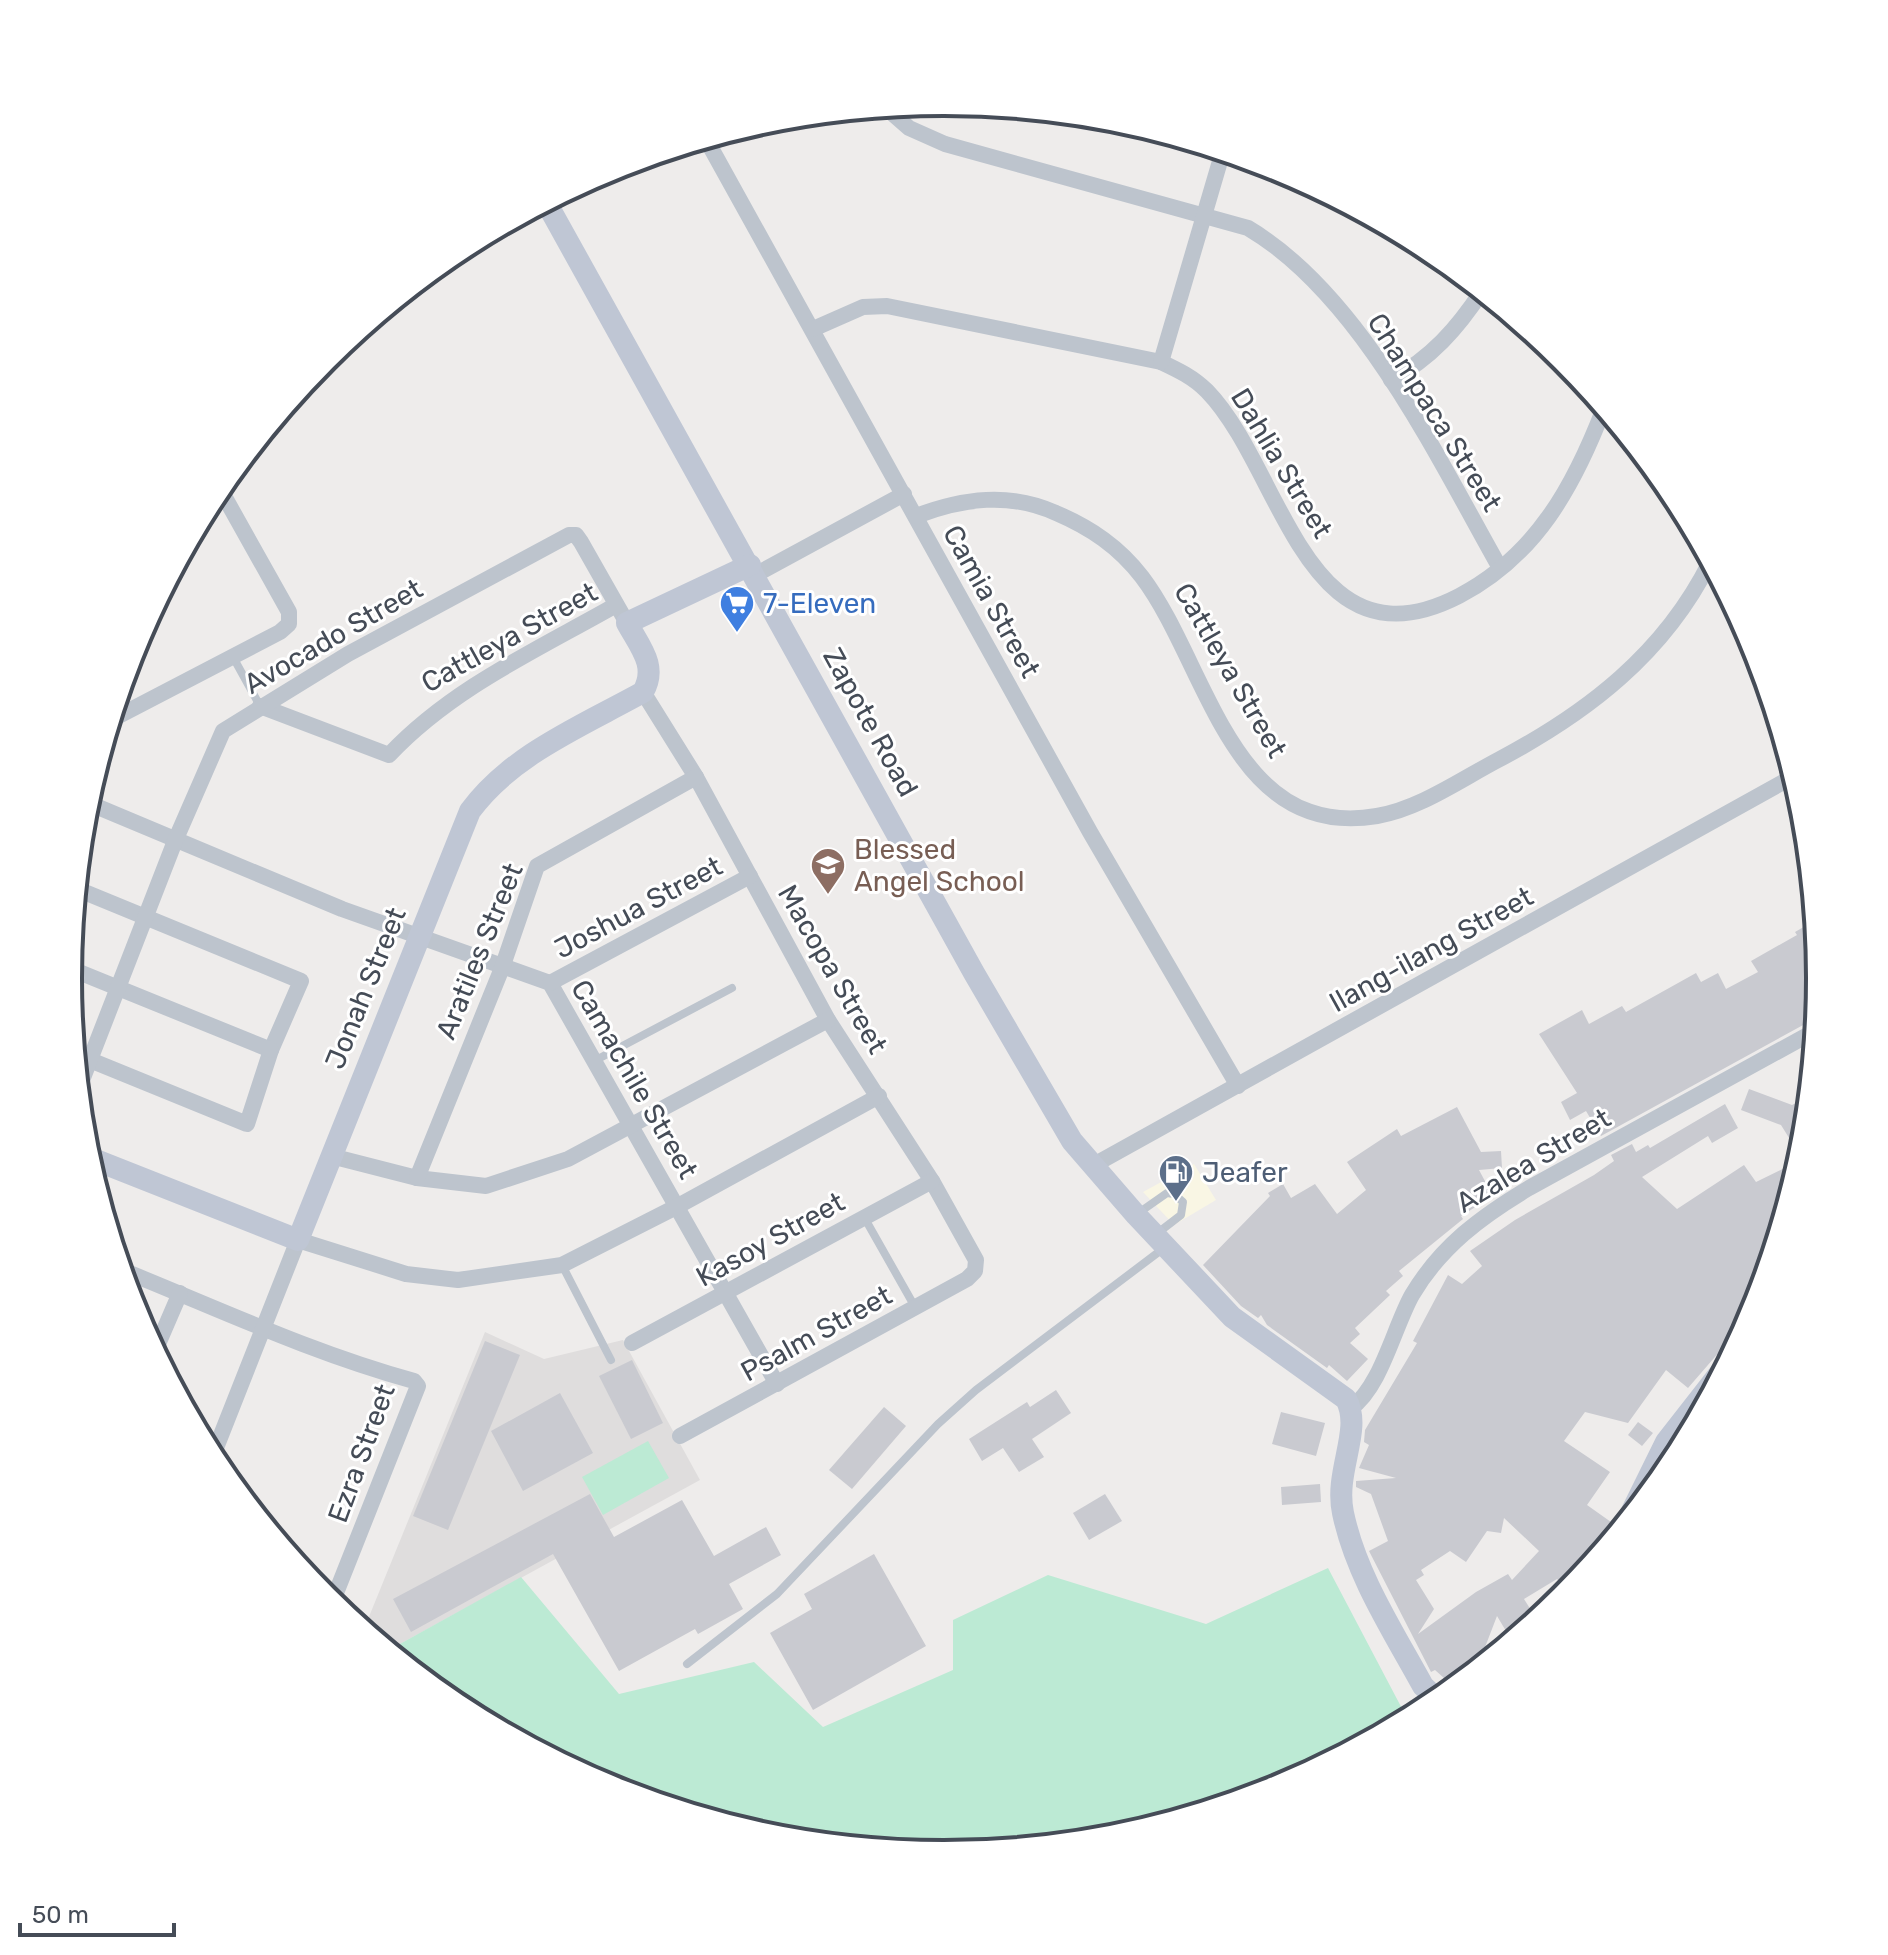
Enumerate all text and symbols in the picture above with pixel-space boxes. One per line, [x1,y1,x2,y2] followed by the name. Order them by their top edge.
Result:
[1360,307,1509,517] street label: Champaca Street
[1224,382,1339,544] street label: Dahlia Street
[936,519,1047,683] street label: Camia Street
[238,572,428,701] street label: Avocado Street
[416,575,603,699] street label: Cattleya Street
[1167,577,1294,763] street label: Cattleya Street
[718,584,756,634] supermarket icon: 7-Eleven
[763,587,876,620] place label: 7-Eleven
[816,642,925,802] street label: Zapote Road
[854,833,1025,898] place label: Blessed Angel School
[809,846,847,896] school or university icon: Blessed Angel School
[549,849,728,966] street label: Joshua Street
[429,858,530,1044] street label: Aratiles Street
[771,879,894,1059] street label: Macopa Street
[1324,880,1539,1019] street label: Ilang-ilang Street
[318,903,413,1074] street label: Jonah Street
[564,974,705,1185] street label: Camachile Street
[1450,1101,1616,1219] street label: Azalea Street
[1157,1153,1195,1203] fuel station icon: Jeafer
[1202,1156,1288,1189] place label: Jeafer
[690,1185,850,1294] street label: Kasoy Street
[735,1278,897,1388] street label: Psalm Street
[321,1379,402,1527] street label: Ezra Street
[20,1887,174,1937] scale bar
[32,1901,89,1929] text: 50 m

